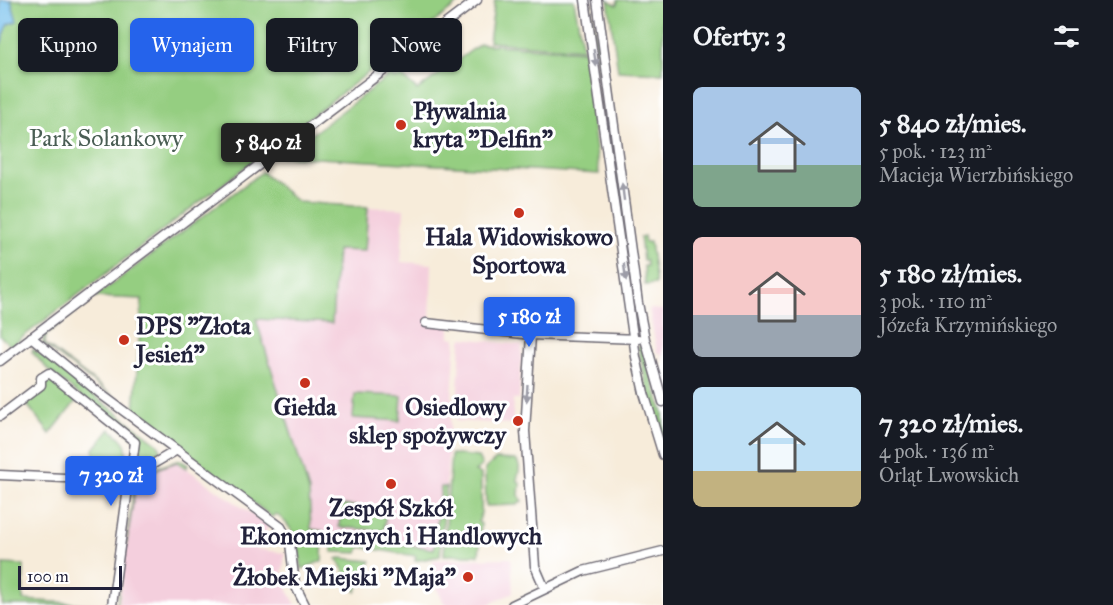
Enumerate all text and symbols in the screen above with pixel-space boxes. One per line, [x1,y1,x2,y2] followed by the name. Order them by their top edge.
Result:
[18,18,118,72] chip: Kupno
[130,18,254,72] chip: Wynajem
[266,18,358,72] chip: Filtry
[370,18,462,72] chip: Nowe
[693,20,786,52] text: Oferty: 3
[1050,20,1083,53] icon: filters
[591,48,600,67] one-way arrow
[413,96,553,154] place label: Pływalnia kryta "Delfin"
[879,107,1026,139] text: 5 840 zł/mies.
[741,111,813,183] icon: home
[394,118,408,132] marker: Pływalnia kryta "Delfin"
[29,123,184,153] park label: Park Solankowy
[206,123,330,174] pin: 5 840 zł
[235,130,301,154] text: 5 840 zł
[879,139,992,163] text: 5 pok. · 123 m²
[879,163,1073,187] text: Macieja Wierzbińskiego
[619,183,628,202] one-way arrow
[512,206,526,220] marker: Hala Widowiskowo Sportowa
[425,222,613,280] place label: Hala Widowiskowo Sportowa
[879,257,1022,289] text: 5 180 zł/mies.
[741,261,813,333] icon: home
[620,262,629,281] one-way arrow
[879,289,992,313] text: 3 pok. · 110 m²
[467,297,591,348] pin: 5 180 zł
[498,304,560,328] text: 5 180 zł
[133,311,252,369] place label: DPS "Złota Jesień"
[879,313,1057,337] text: Józefa Krzymińskiego
[117,333,131,347] marker: DPS "Złota Jesień"
[298,376,312,390] marker: Giełda
[523,384,532,403] one-way arrow
[274,392,337,422] place label: Giełda
[349,392,508,450] place label: Osiedlowy sklep spożywczy
[879,407,1023,439] text: 7 320 zł/mies.
[741,411,813,483] icon: home
[511,414,525,428] marker: Osiedlowy sklep spożywczy
[879,439,994,463] text: 4 pok. · 136 m²
[49,456,173,507] pin: 7 320 zł
[79,463,143,487] text: 7 320 zł
[879,463,1019,487] text: Orląt Lwowskich
[384,477,398,491] marker: Zespół Szkół Ekonomicznych i Handlowych
[240,493,543,551] place label: Zespół Szkół Ekonomicznych i Handlowych
[233,562,456,592] place label: Żłobek Miejski "Maja"
[18,563,122,590] scale bar
[27,567,69,586] text: 100 m
[461,570,475,584] marker: Żłobek Miejski "Maja"

